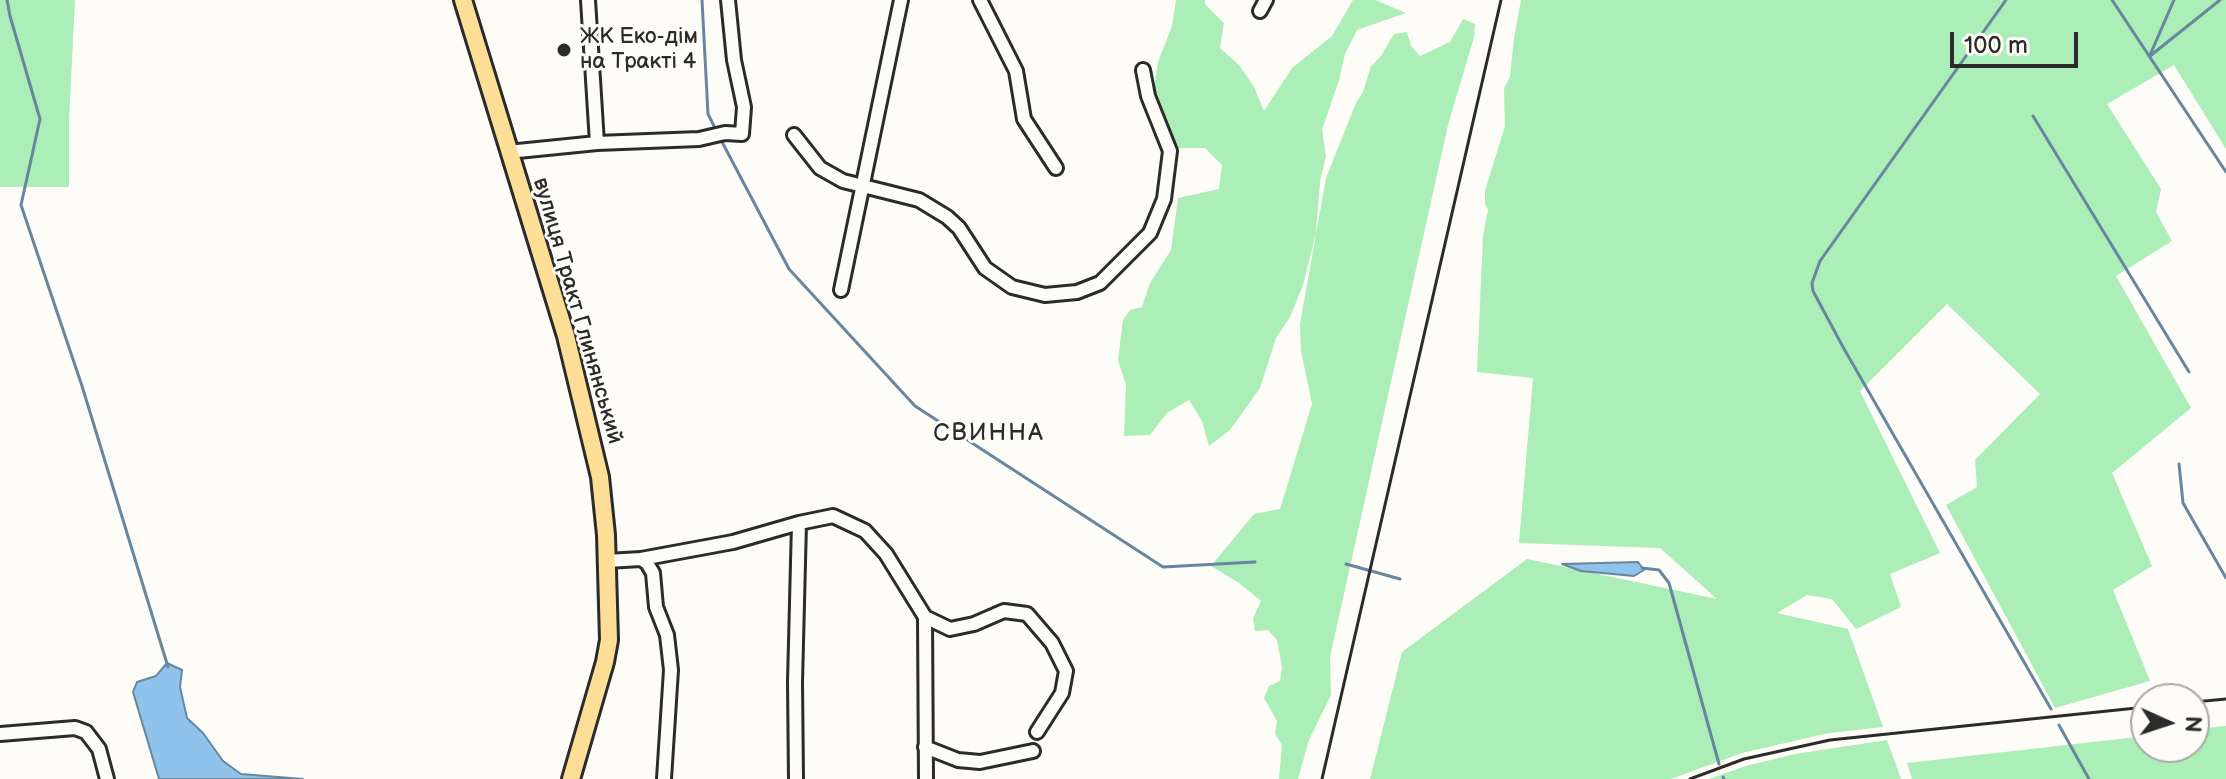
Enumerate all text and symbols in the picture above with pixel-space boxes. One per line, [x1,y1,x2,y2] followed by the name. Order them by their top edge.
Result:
[1954,16,2082,66] scale bar
[580,24,698,76] place label: ЖК Еко-дім на Тракті 4
[1964,31,2028,60] text: 100 m
[555,41,573,59] marker: ЖК Еко-дім на Тракті 4
[526,175,628,447] street label: вулиця Тракт Глинянський
[933,420,1045,448] district label: СВИННА
[2130,683,2210,763] north arrow
[2179,715,2206,733] text: N

